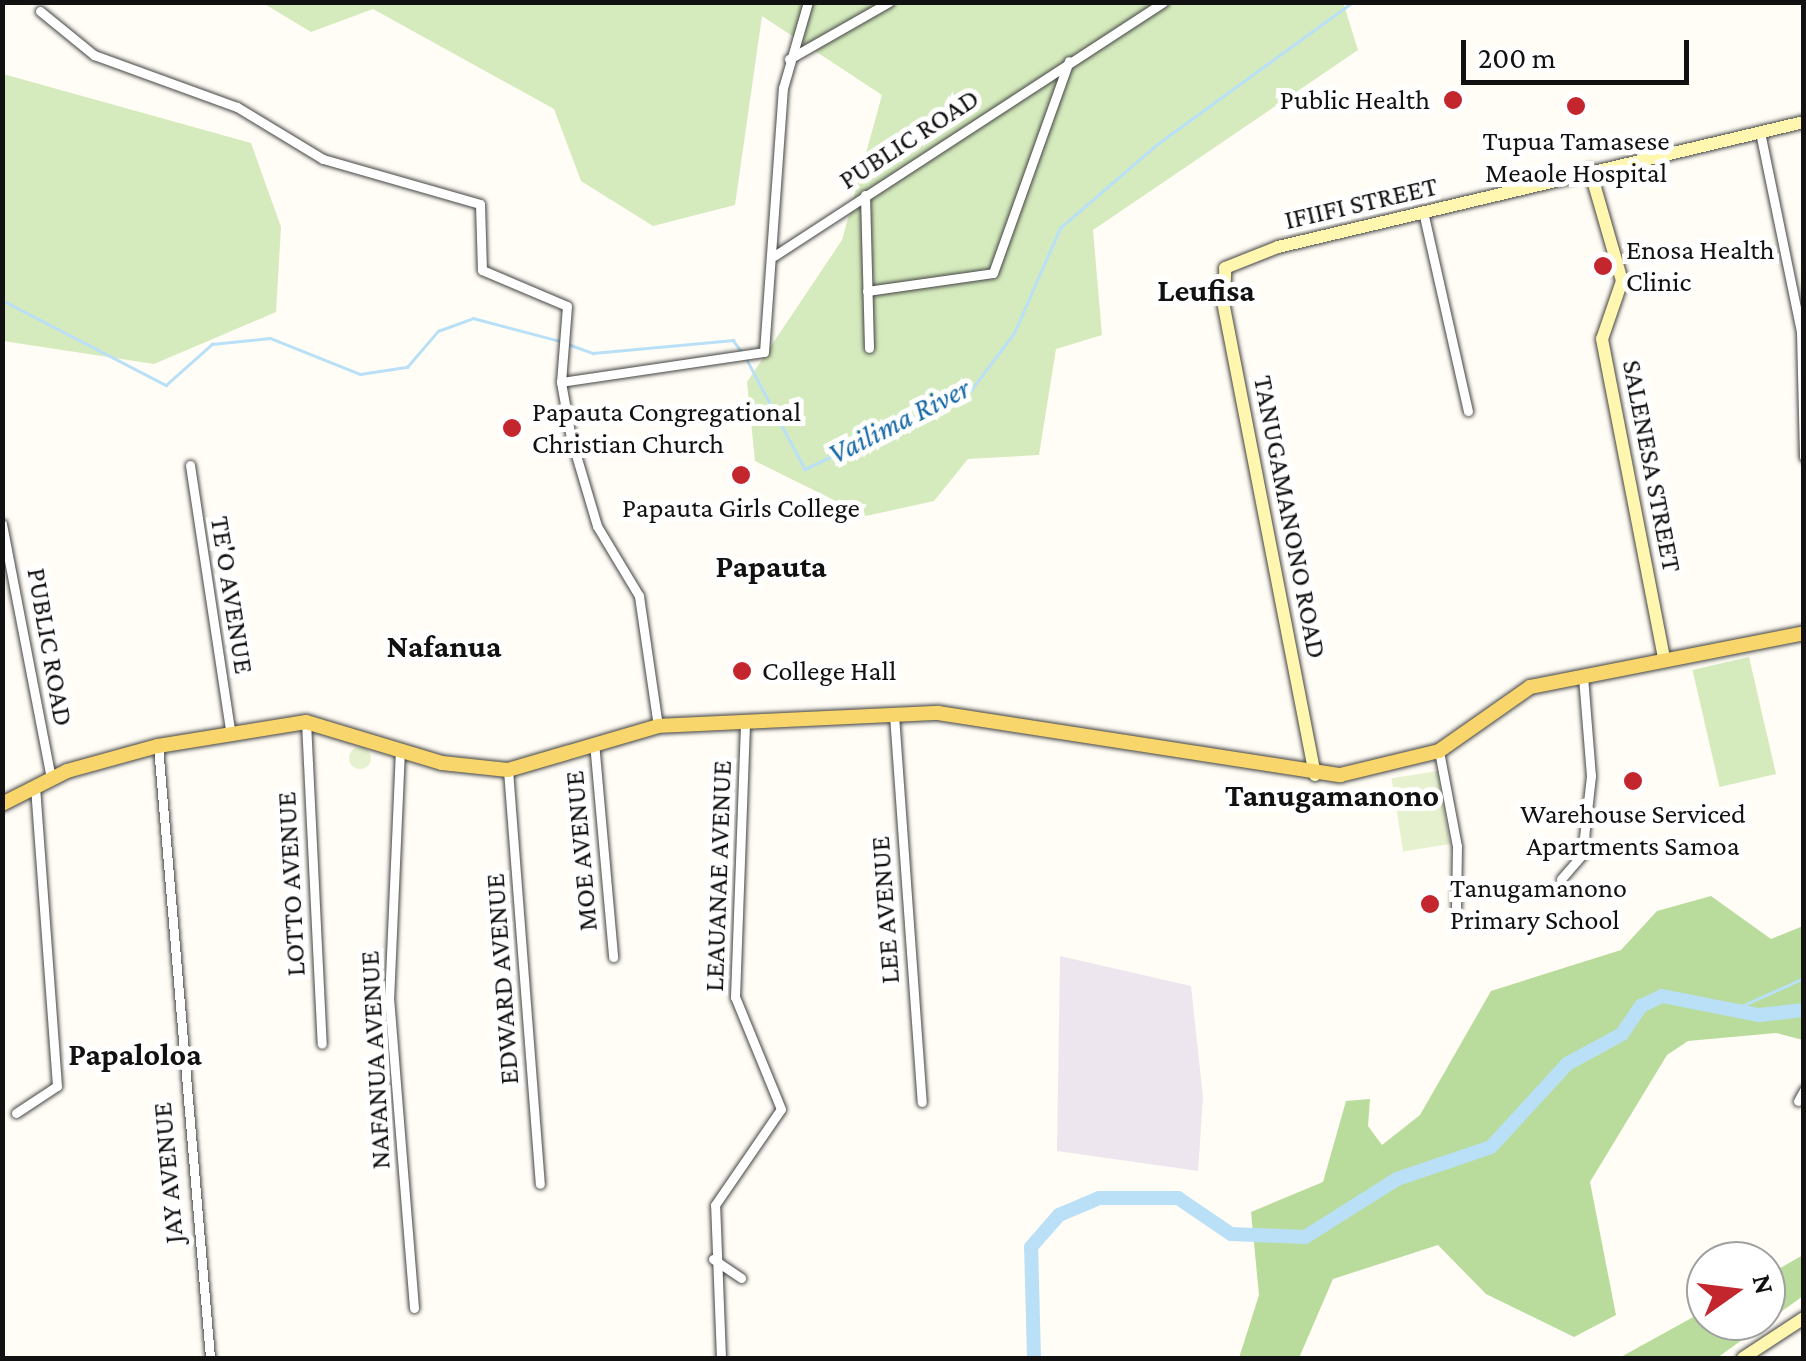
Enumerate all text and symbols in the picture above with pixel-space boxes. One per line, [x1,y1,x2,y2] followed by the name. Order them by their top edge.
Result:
[1466,20,1694,82] scale bar
[1478,41,1556,74] text: 200 m
[833,81,985,197] street label: PUBLIC ROAD
[1280,83,1430,117] place label: Public Health
[1440,87,1466,113] marker: Public Health
[1563,93,1589,119] marker: Tupua Tamasese Meaole Hospital
[1483,124,1669,190] place label: Tupua Tamasese Meaole Hospital
[1281,169,1441,237] street label: IFIIFI STREET
[1626,233,1775,299] place label: Enosa Health Clinic
[1590,253,1616,279] marker: Enosa Health Clinic
[1157,271,1255,309] district label: Leufisa
[1615,357,1689,575] street label: SALENESA STREET
[822,370,976,472] water label: Vailima River
[1246,373,1334,661] street label: TANUGAMANONO ROAD
[532,395,801,461] place label: Papauta Congregational Christian Church
[501,417,523,439] marker: Papauta Congregational Christian Church
[730,464,752,486] marker: Papauta Girls College
[622,491,860,525] place label: Papauta Girls College
[203,514,261,676] street label: TE'O AVENUE
[715,547,827,585] district label: Papauta
[20,565,80,729] street label: PUBLIC ROAD
[386,627,502,665] district label: Nafanua
[762,654,896,688] place label: College Hall
[731,660,753,682] marker: College Hall
[697,760,739,992] street label: LEAUANAE AVENUE
[557,769,605,933] street label: MOE AVENUE
[1622,770,1644,792] marker: Warehouse Serviced Apartments Samoa
[1225,776,1439,814] district label: Tanugamanono
[269,791,313,977] street label: LOTTO AVENUE
[1520,797,1746,863] place label: Warehouse Serviced Apartments Samoa
[863,835,907,985] street label: LEE AVENUE
[1450,871,1627,937] place label: Tanugamanono Primary School
[478,872,526,1086] street label: EDWARD AVENUE
[1419,893,1441,915] marker: Tanugamanono Primary School
[352,950,398,1170] street label: NAFANUA AVENUE
[68,1035,202,1073] district label: Papaloloa
[145,1101,191,1245] street label: JAY AVENUE
[1686,1241,1786,1341] north arrow
[1746,1271,1781,1297] text: N

